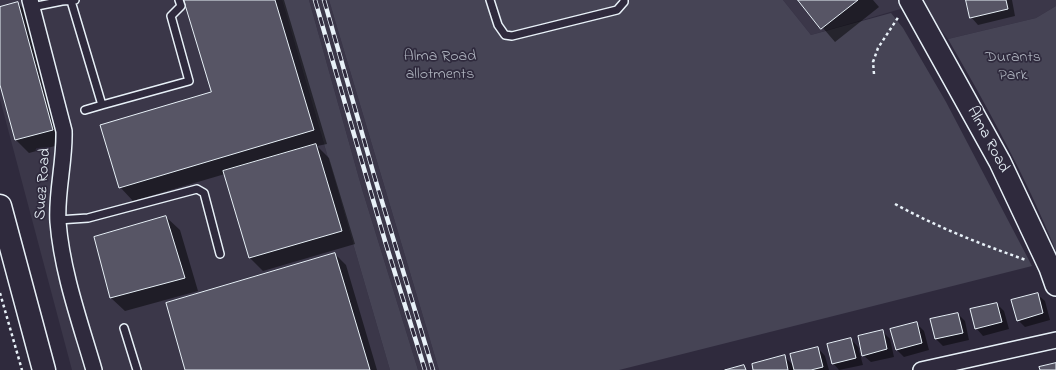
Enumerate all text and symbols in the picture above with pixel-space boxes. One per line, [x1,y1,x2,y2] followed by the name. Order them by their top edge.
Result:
[404,47,476,85] park label: Alma Road allotments
[985,48,1041,86] park label: Durants Park
[962,104,1012,176] street label: Alma Road
[32,147,56,221] street label: Suez Road

